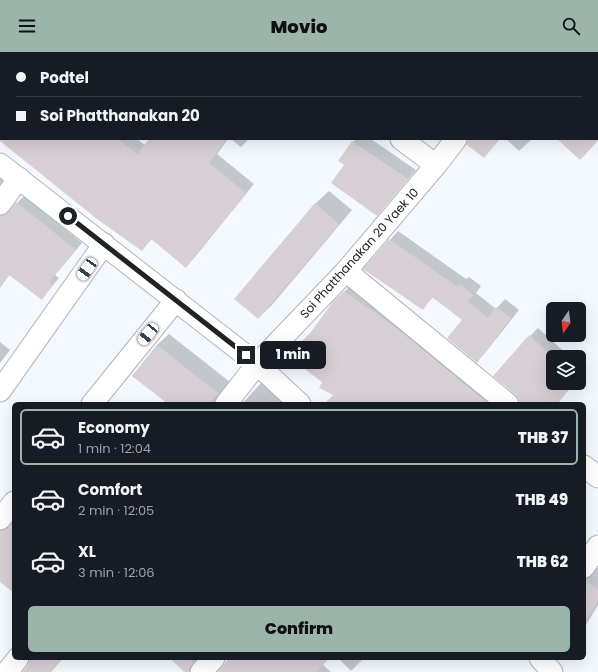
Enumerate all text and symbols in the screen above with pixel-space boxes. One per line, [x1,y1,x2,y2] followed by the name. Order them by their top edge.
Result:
[271,14,327,39] text: Movio
[16,15,38,37] icon: menu
[560,15,582,37] icon: search
[40,67,89,88] text: Podtel
[40,105,200,126] text: Soi Phatthanakan 20
[296,184,422,322] street label: Soi Phatthanakan 20 Yaek 10
[59,207,77,225] route start
[75,256,99,282] car
[546,302,586,342] north arrow
[546,302,586,390] map controls
[136,321,160,347] car
[260,341,326,369] callout: 1 min
[276,345,310,364] text: 1 min
[237,346,255,364] route end
[546,350,586,390] button: layers
[78,417,150,438] text: Economy
[30,419,66,455] icon: car
[518,427,568,448] text: THB 37
[78,439,151,458] text: 1 min · 12:04
[78,479,142,500] text: Comfort
[30,481,66,517] icon: car
[515,489,568,510] text: THB 49
[78,501,154,520] text: 2 min · 12:05
[78,541,96,562] text: XL
[30,543,66,579] icon: car
[517,551,568,572] text: THB 62
[78,563,155,582] text: 3 min · 12:06
[28,606,570,652] button: Confirm

